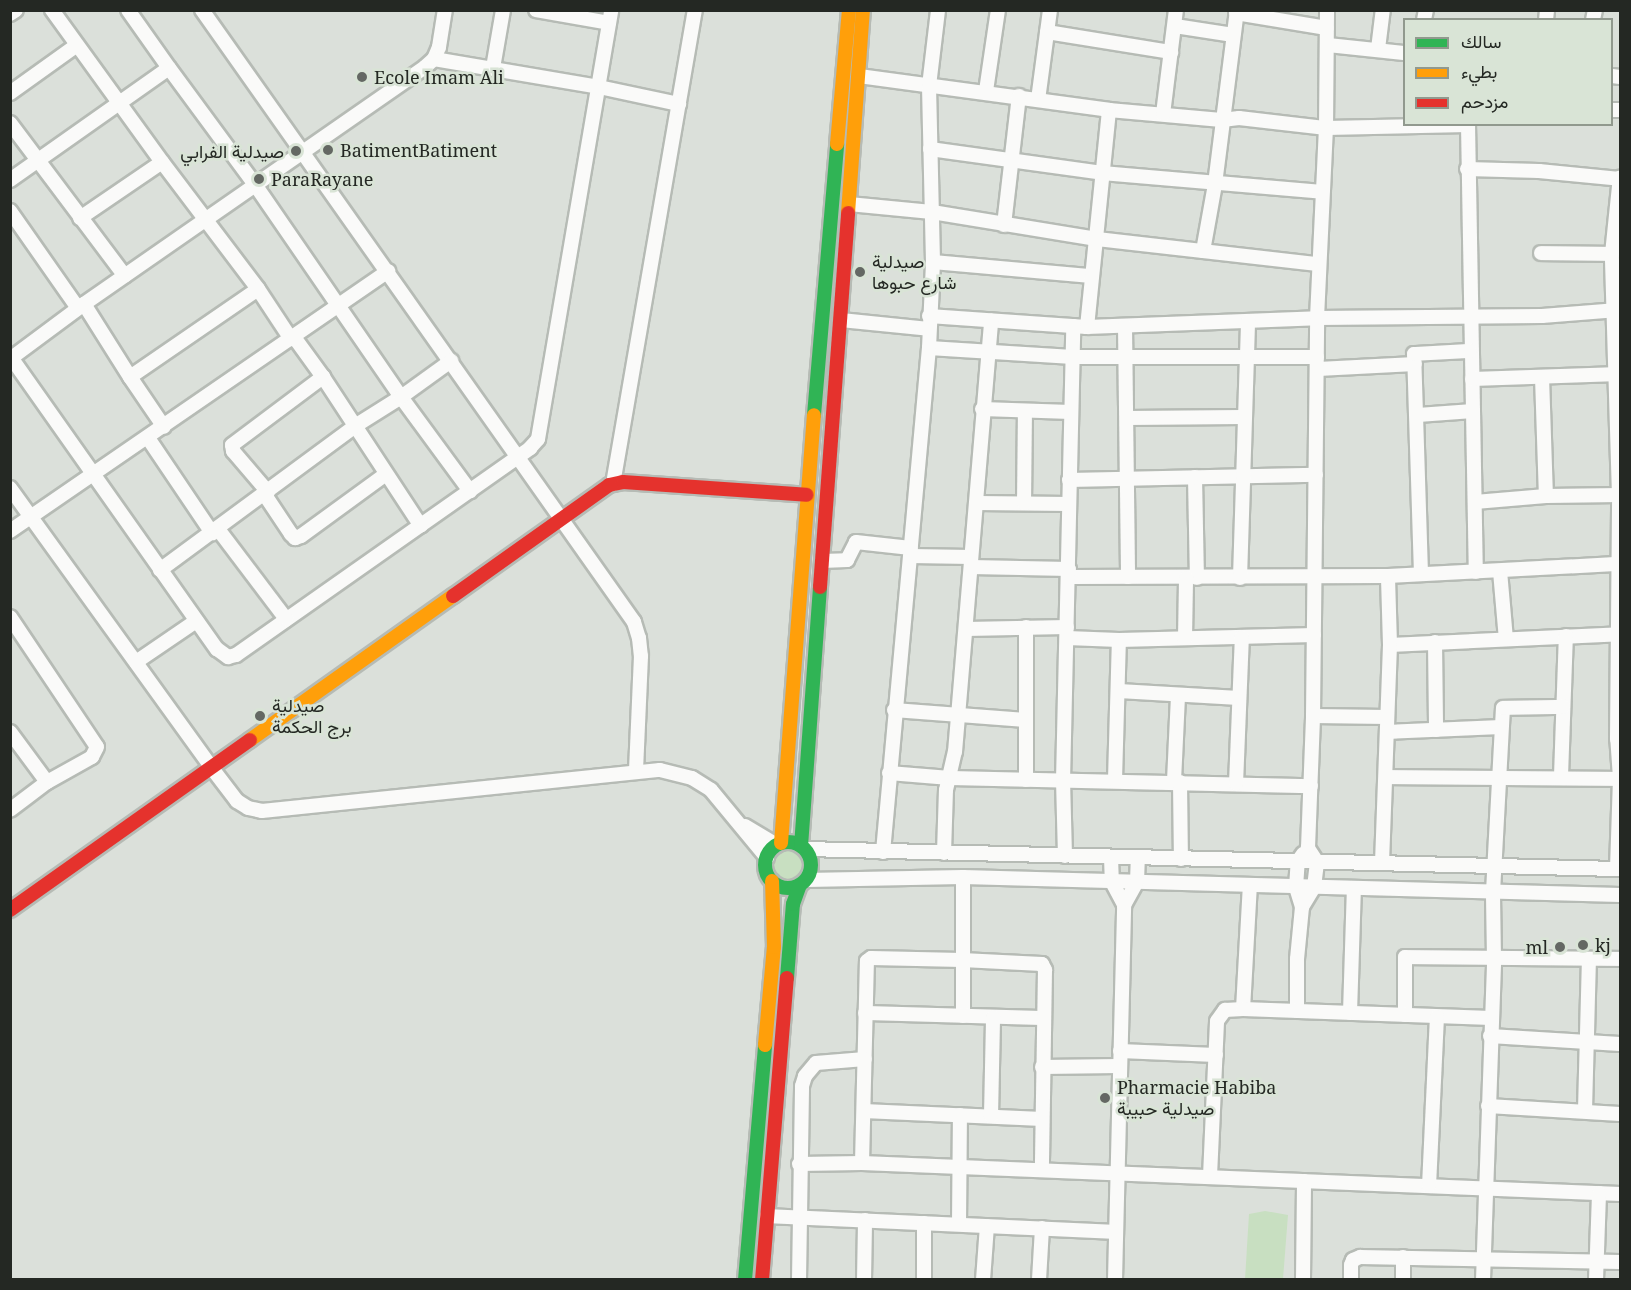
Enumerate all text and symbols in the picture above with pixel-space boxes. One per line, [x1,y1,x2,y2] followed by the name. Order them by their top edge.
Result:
[1403,18,1613,126] legend
[1461,29,1501,53] text: سالك
[1461,59,1497,83] text: بطيء
[374,66,504,88] place label: Ecole Imam Ali
[355,70,369,84] marker: Ecole Imam Ali
[1461,89,1508,113] text: مزدحم
[340,139,497,161] place label: BatimentBatiment
[180,140,284,162] place label: صيدلية الفرابي
[321,143,335,157] marker: BatimentBatiment
[289,144,303,158] marker: صيدلية الفرابي
[271,168,373,190] place label: ParaRayane
[252,172,266,186] marker: ParaRayane
[872,251,956,294] place label: صيدلية شارع حبوها
[853,265,867,279] marker: صيدلية شارع حبوها
[272,695,351,738] place label: صيدلية برج الحكمة
[253,709,267,723] marker: صيدلية برج الحكمة
[1595,934,1611,956] place label: kj
[1525,936,1548,958] place label: ml
[1576,938,1590,952] marker: kj
[1553,940,1567,954] marker: ml
[1117,1077,1276,1120] place label: Pharmacie Habiba صيدلية حبيبة
[1098,1091,1112,1105] marker: Pharmacie Habiba صيدلية حبيبة

